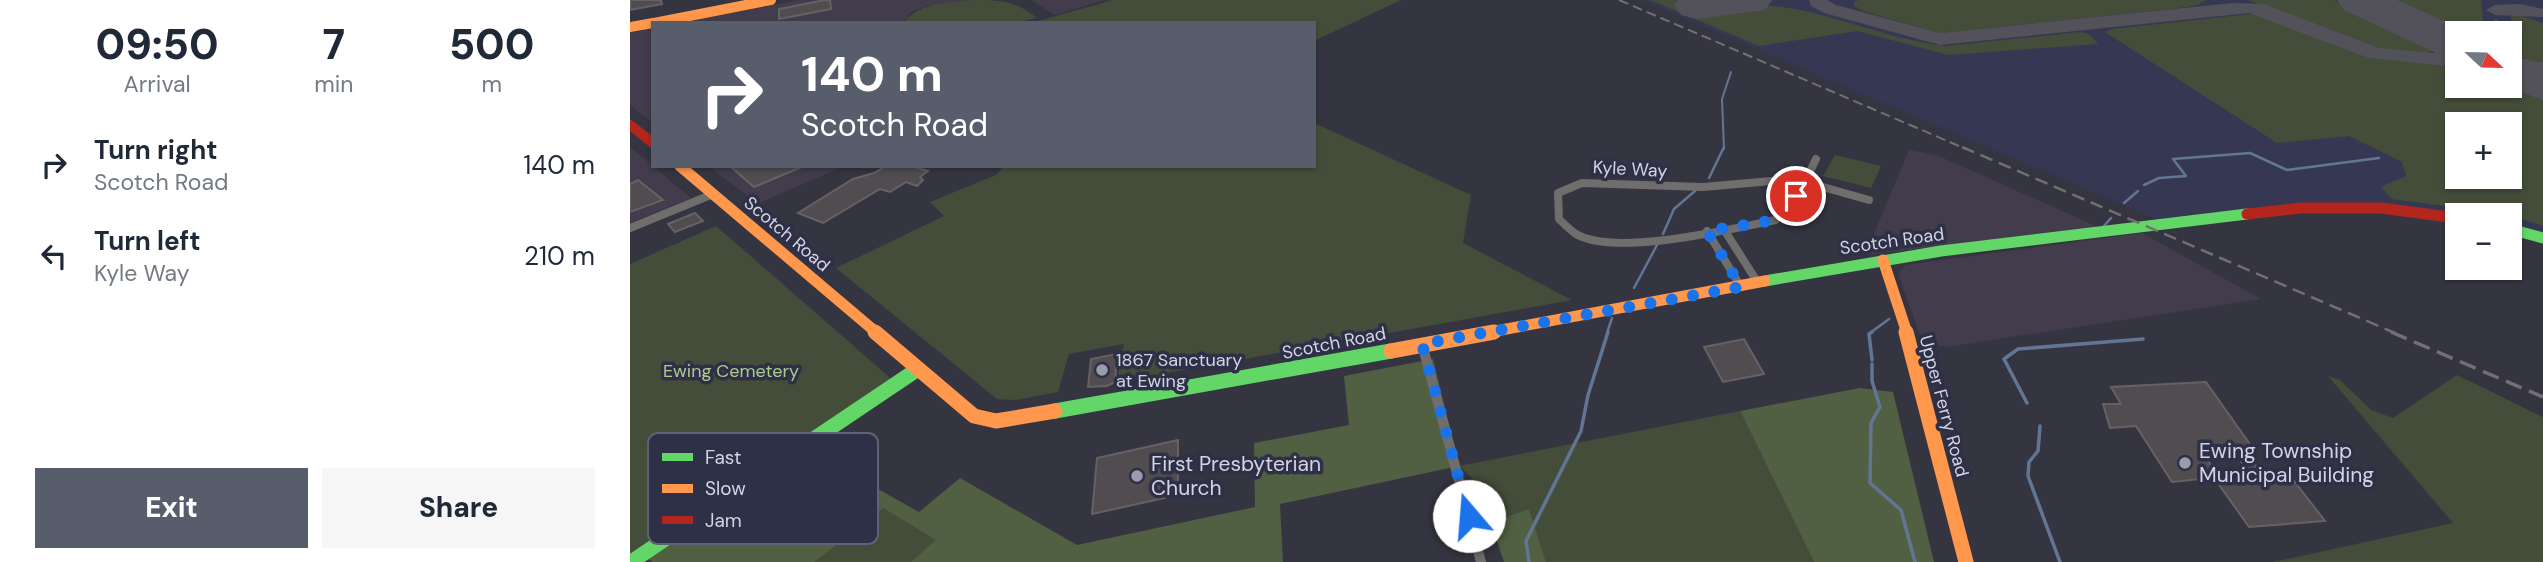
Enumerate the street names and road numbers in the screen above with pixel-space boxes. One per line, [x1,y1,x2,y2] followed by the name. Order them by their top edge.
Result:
[1592,155,1668,183] street label: Kyle Way
[739,191,835,277] street label: Scotch Road
[1838,222,1946,260] street label: Scotch Road
[1280,321,1388,365] street label: Scotch Road
[1914,333,1974,479] street label: Upper Ferry Road

